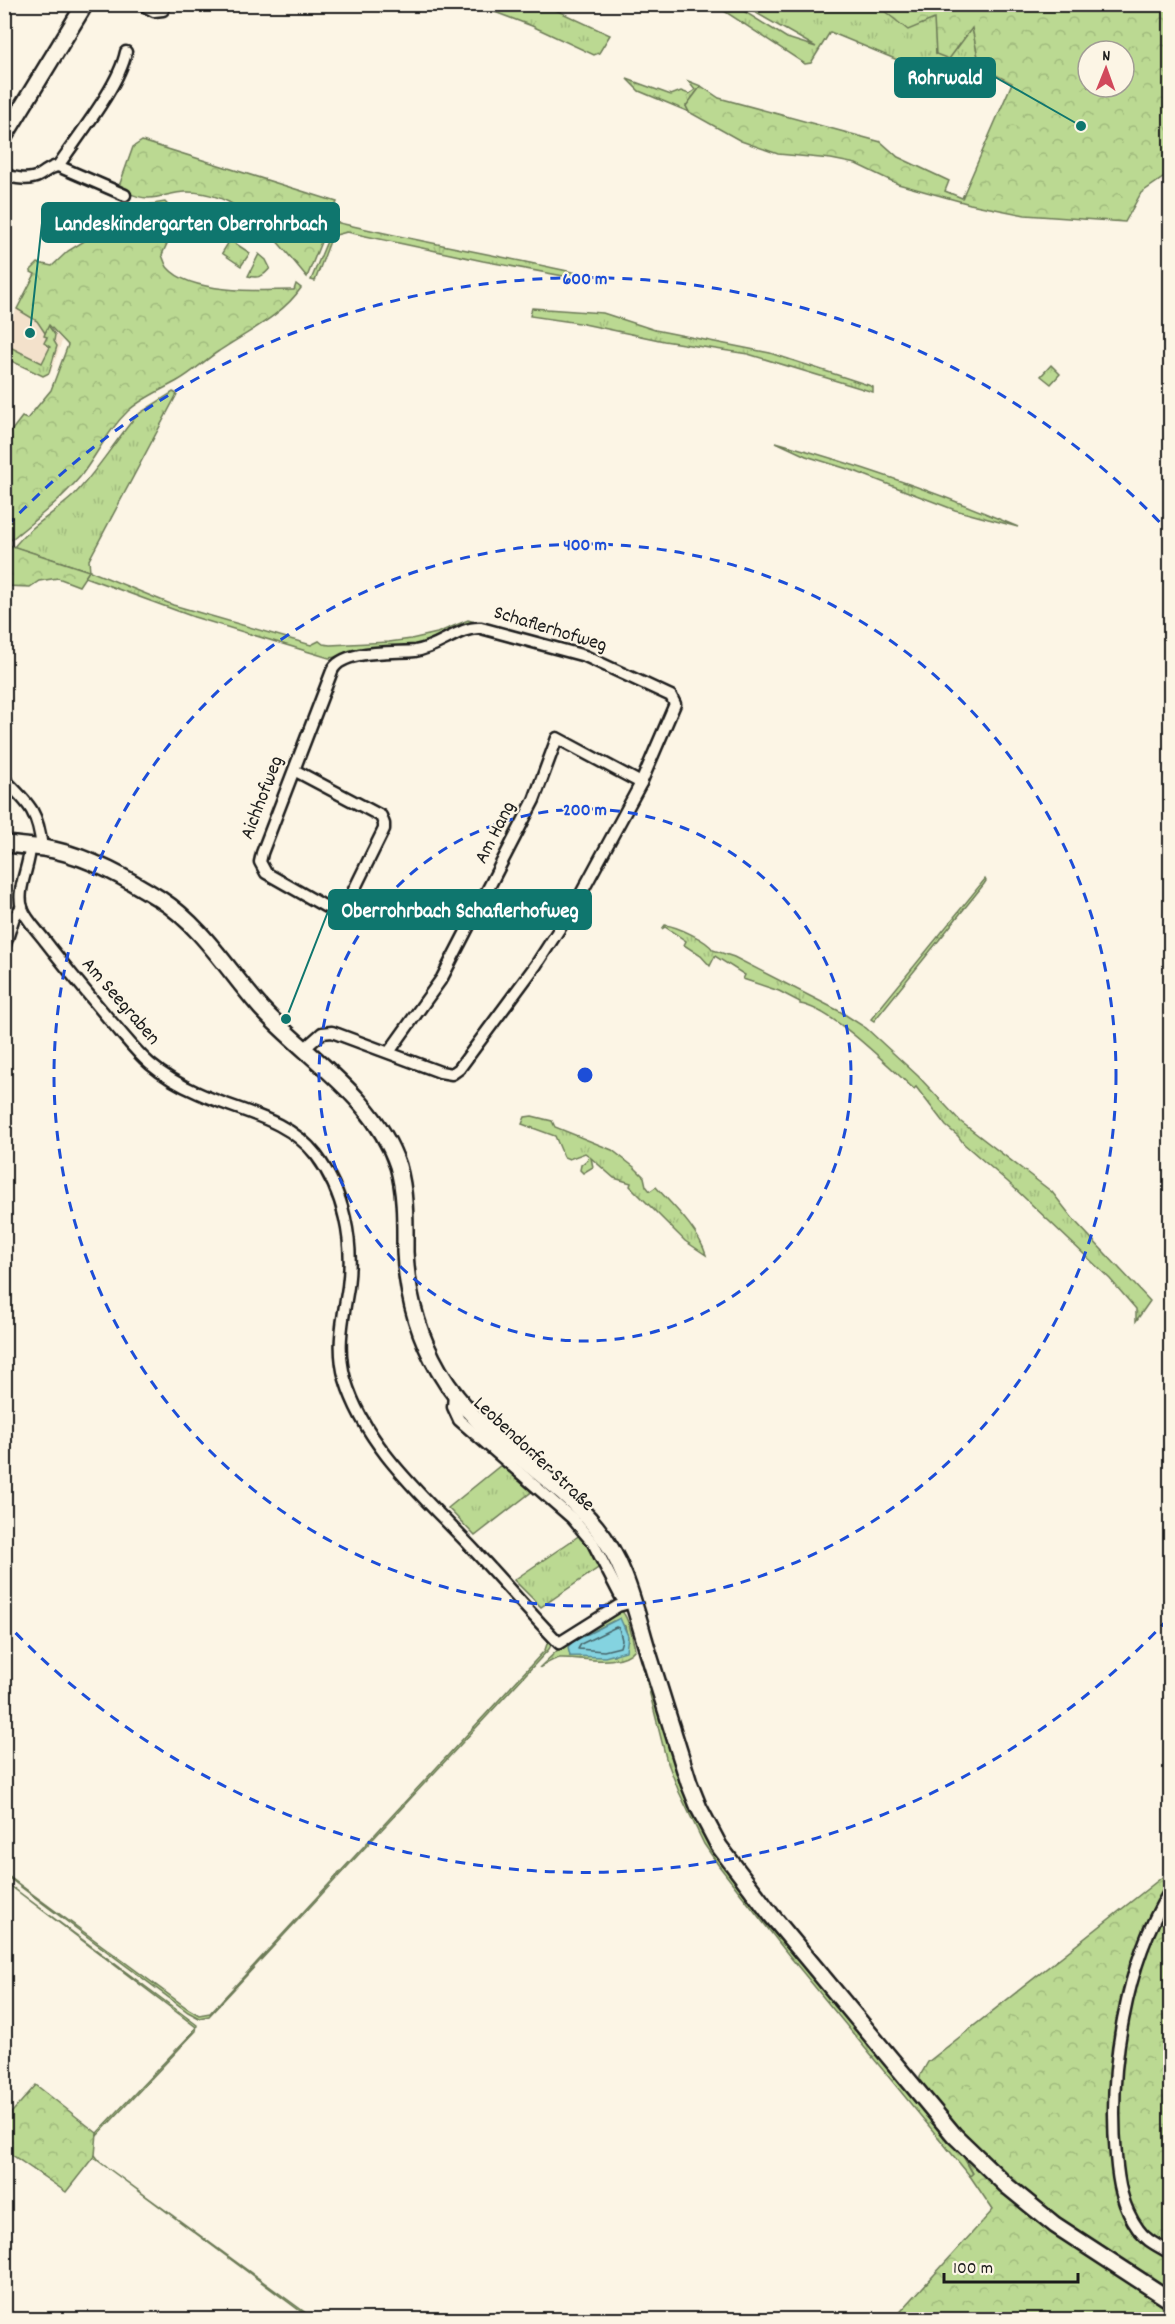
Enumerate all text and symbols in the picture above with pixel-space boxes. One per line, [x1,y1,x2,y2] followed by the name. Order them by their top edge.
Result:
[1076,39,1136,99] north arrow
[1102,45,1110,68] text: N
[895,58,995,97] callout: Rohrwald
[907,65,983,95] text: Rohrwald
[42,203,339,242] callout: Landeskindergarten Oberrohrbach
[54,211,328,241] text: Landeskindergarten Oberrohrbach
[563,268,607,293] text: 600 m
[563,534,607,559] text: 400 m
[490,599,610,661] street label: Schaflerhofweg
[234,752,292,844] street label: Aichhofweg
[468,797,524,869] street label: Am Hang
[563,799,607,824] text: 200 m
[329,890,591,929] callout: Oberrohrbach Schaflerhofweg
[341,898,579,928] text: Oberrohrbach Schaflerhofweg
[74,952,166,1052] street label: Am Seegraben
[575,1065,595,1085] centre of rings
[466,1391,600,1519] street label: Leobendorfer Straße
[944,2246,1078,2284] scale bar
[953,2257,993,2282] text: 100 m

